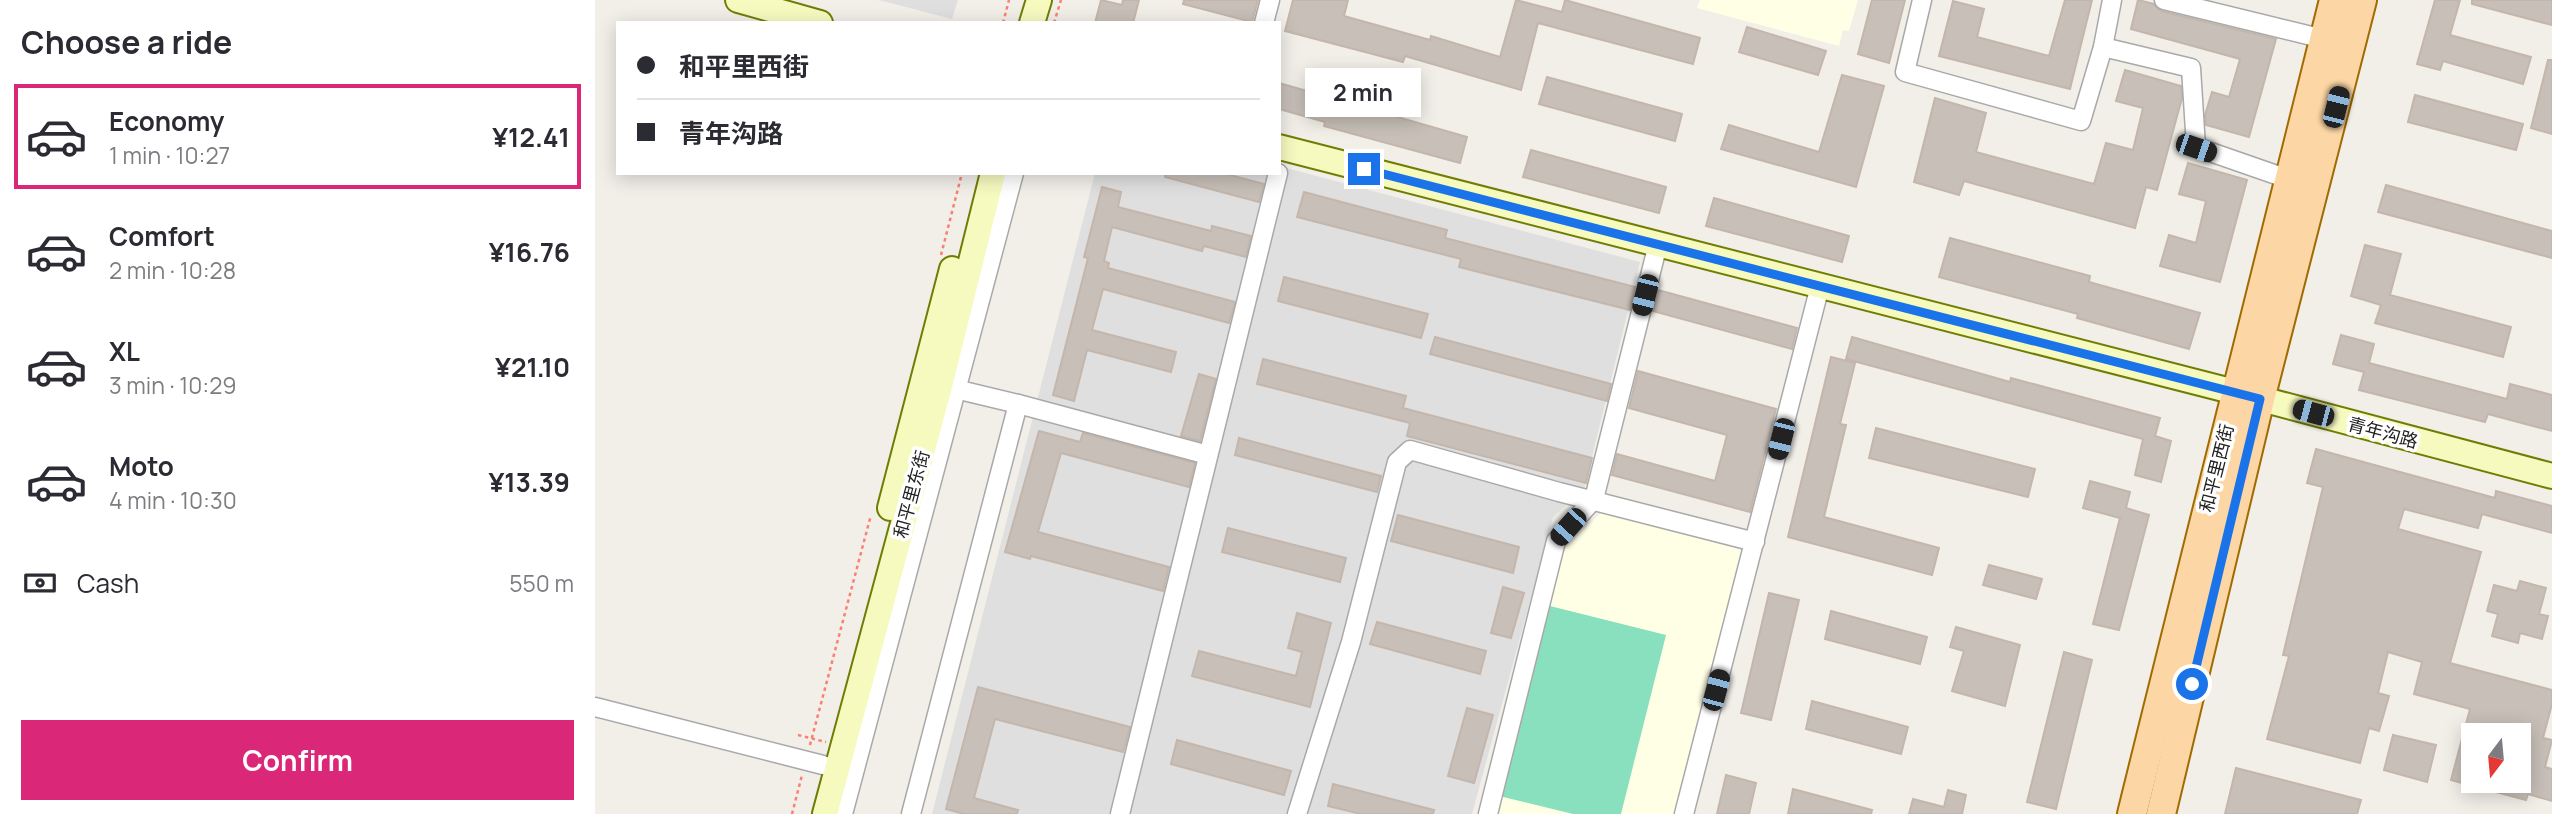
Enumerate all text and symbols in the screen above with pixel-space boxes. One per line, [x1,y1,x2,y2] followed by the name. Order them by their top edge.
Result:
[21,20,232,64] text: Choose a ride
[679,48,809,84] text: 和平里西街
[1306,68,1422,116] callout: 2 min
[1333,76,1393,108] text: 2 min
[2321,84,2352,130] car
[109,103,224,139] text: Economy
[25,105,88,168] icon: car
[679,115,783,151] text: 青年沟路
[492,119,570,155] text: ¥12.41
[2173,131,2220,165] car
[109,139,230,171] text: 1 min · 10:27
[1348,153,1380,185] route end
[109,218,215,254] text: Comfort
[25,220,88,283] icon: car
[489,234,570,270] text: ¥16.76
[109,254,236,286] text: 2 min · 10:28
[1630,272,1661,318] car
[109,333,140,369] text: XL
[25,335,88,398] icon: car
[495,349,570,385] text: ¥21.10
[109,369,237,401] text: 3 min · 10:29
[2290,397,2337,429] car
[2345,411,2421,453] street label: 青年沟路
[1766,416,1797,462] car
[2193,421,2239,515] street label: 和平里西街
[888,447,934,541] street label: 和平里东街
[109,448,174,484] text: Moto
[25,450,88,513] icon: car
[488,464,570,500] text: ¥13.39
[109,484,237,516] text: 4 min · 10:30
[1547,504,1590,550] car
[21,564,59,602] icon: cash
[77,565,139,601] text: Cash
[509,567,574,599] text: 550 m
[1701,667,1732,713] car
[2176,668,2208,700] route start
[21,720,574,800] button: Confirm
[2461,723,2531,793] north arrow
[2461,723,2531,793] map controls

